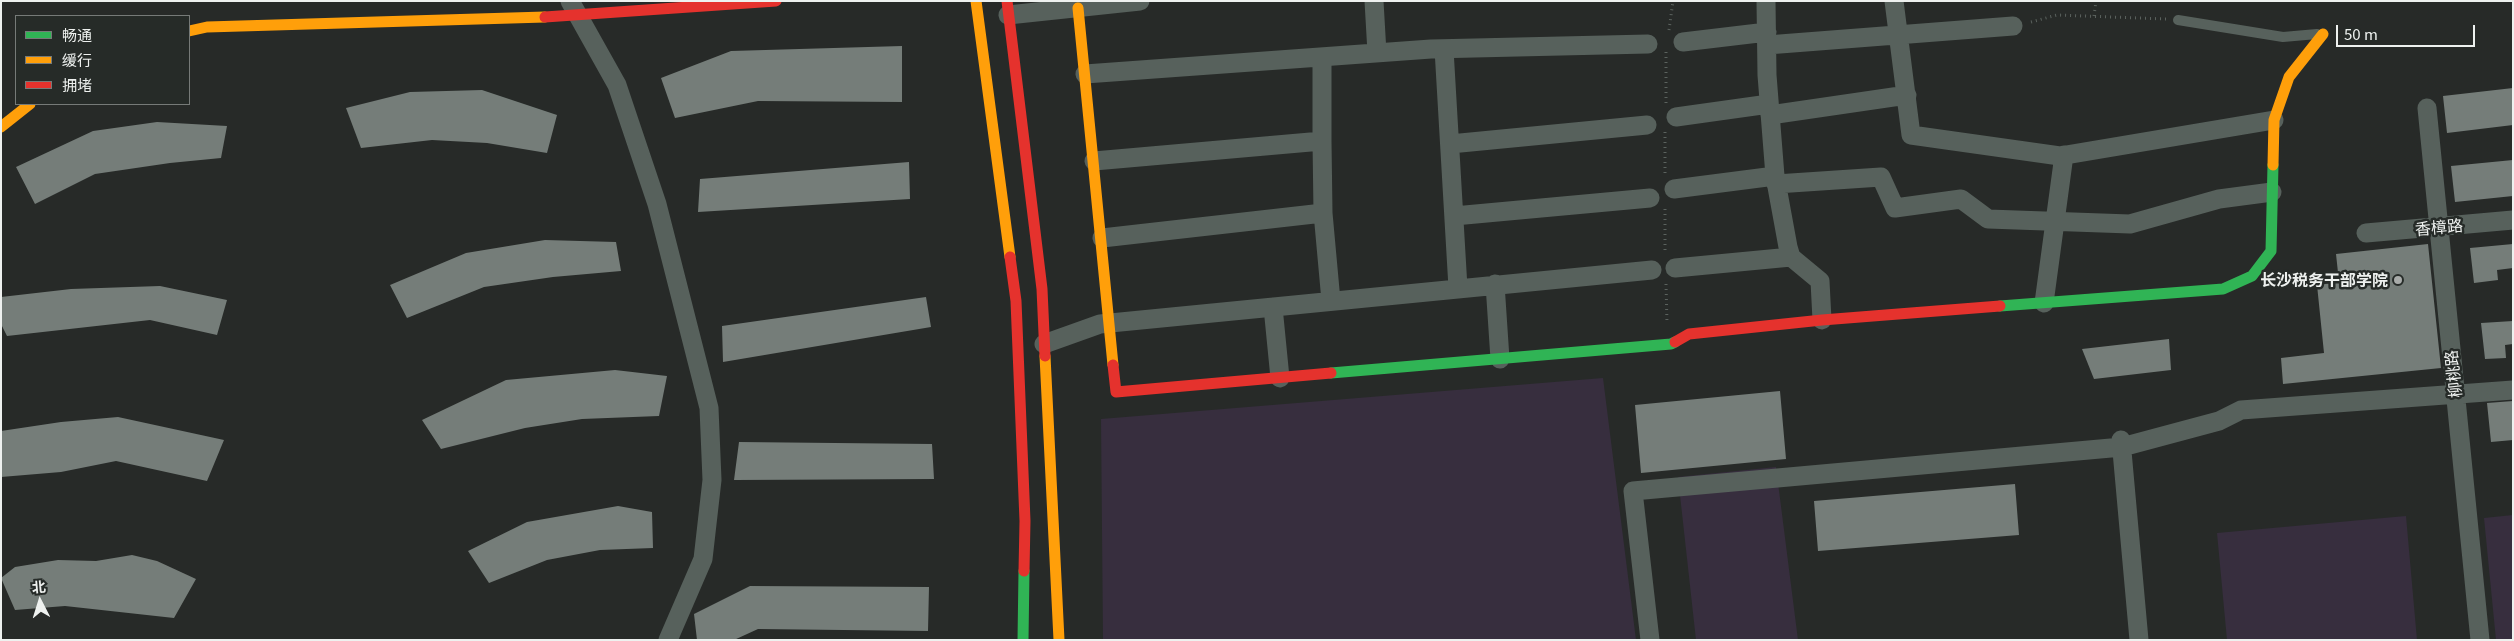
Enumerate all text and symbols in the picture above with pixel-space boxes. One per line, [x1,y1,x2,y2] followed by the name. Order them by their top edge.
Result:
[15,15,190,105] legend
[2339,15,2478,47] scale bar
[2344,23,2378,44] text: 50 m
[62,24,92,45] text: 畅通
[62,49,92,70] text: 缓行
[62,74,92,95] text: 拥堵
[2414,215,2464,239] street label: 香樟路
[2260,270,2388,290] place label: 长沙税务干部学院
[2392,274,2404,286] marker: 长沙税务干部学院
[2441,349,2465,399] street label: 柳桃路
[31,575,47,597] text: 北
[15,576,65,626] north arrow

